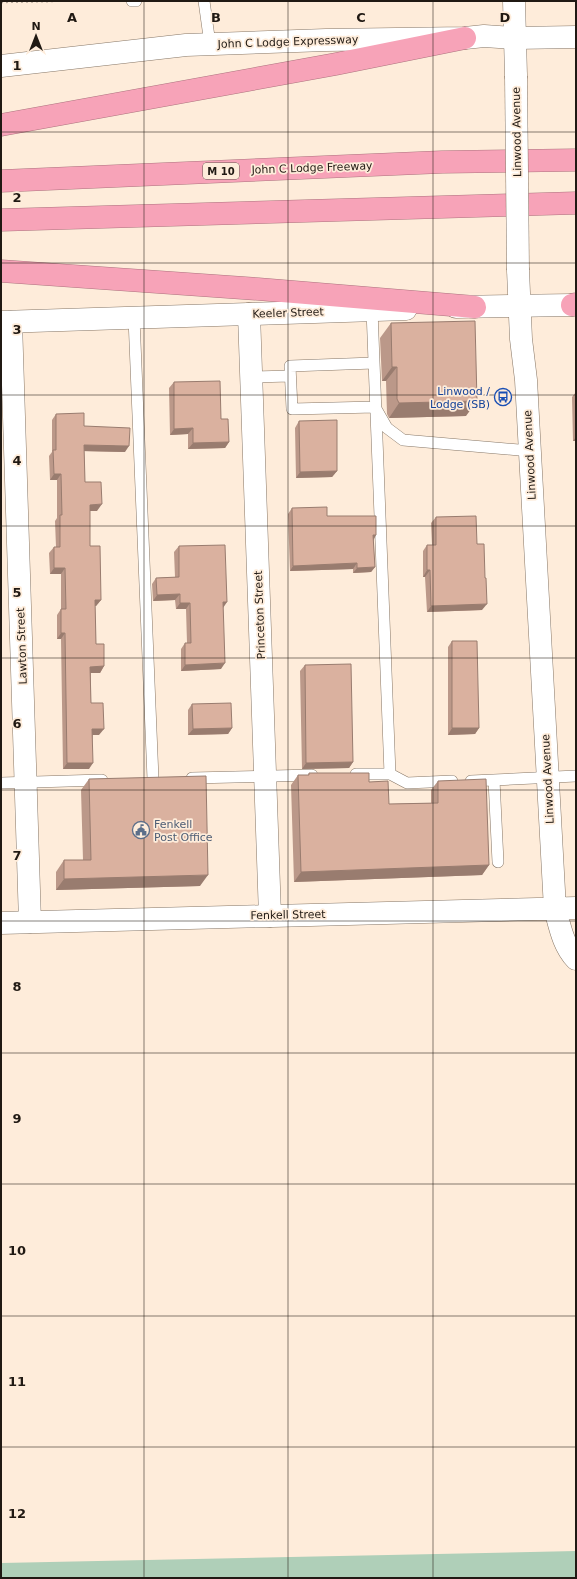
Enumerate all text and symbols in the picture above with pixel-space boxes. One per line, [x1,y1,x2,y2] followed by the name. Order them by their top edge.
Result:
[67,10,77,25] text: A
[211,10,221,25] text: B
[356,10,366,25] text: C
[500,10,511,25] text: D
[16,16,56,56] north arrow
[31,20,41,33] text: N
[216,33,359,51] street label: John C Lodge Expressway
[12,58,22,73] text: 1
[510,87,524,177] street label: Linwood Avenue
[250,159,373,177] street label: John C Lodge Freeway
[203,163,239,179] road number: M 10
[12,190,22,205] text: 2
[252,305,325,321] street label: Keeler Street
[12,322,22,337] text: 3
[430,385,490,411] place label: Linwood / Lodge (SB)
[493,387,513,407] bus stop icon: Linwood / Lodge (SB)
[521,410,539,500] street label: Linwood Avenue
[12,453,22,468] text: 4
[252,570,268,660] street label: Princeton Street
[12,585,22,600] text: 5
[14,607,30,685] street label: Lawton Street
[12,716,22,731] text: 6
[539,734,557,824] street label: Linwood Avenue
[154,818,213,844] place label: Fenkell Post Office
[131,820,151,840] public building icon: Fenkell Post Office
[12,848,22,863] text: 7
[250,908,326,922] street label: Fenkell Street
[12,979,22,994] text: 8
[12,1111,22,1126] text: 9
[8,1243,26,1258] text: 10
[8,1374,26,1389] text: 11
[8,1506,26,1521] text: 12

